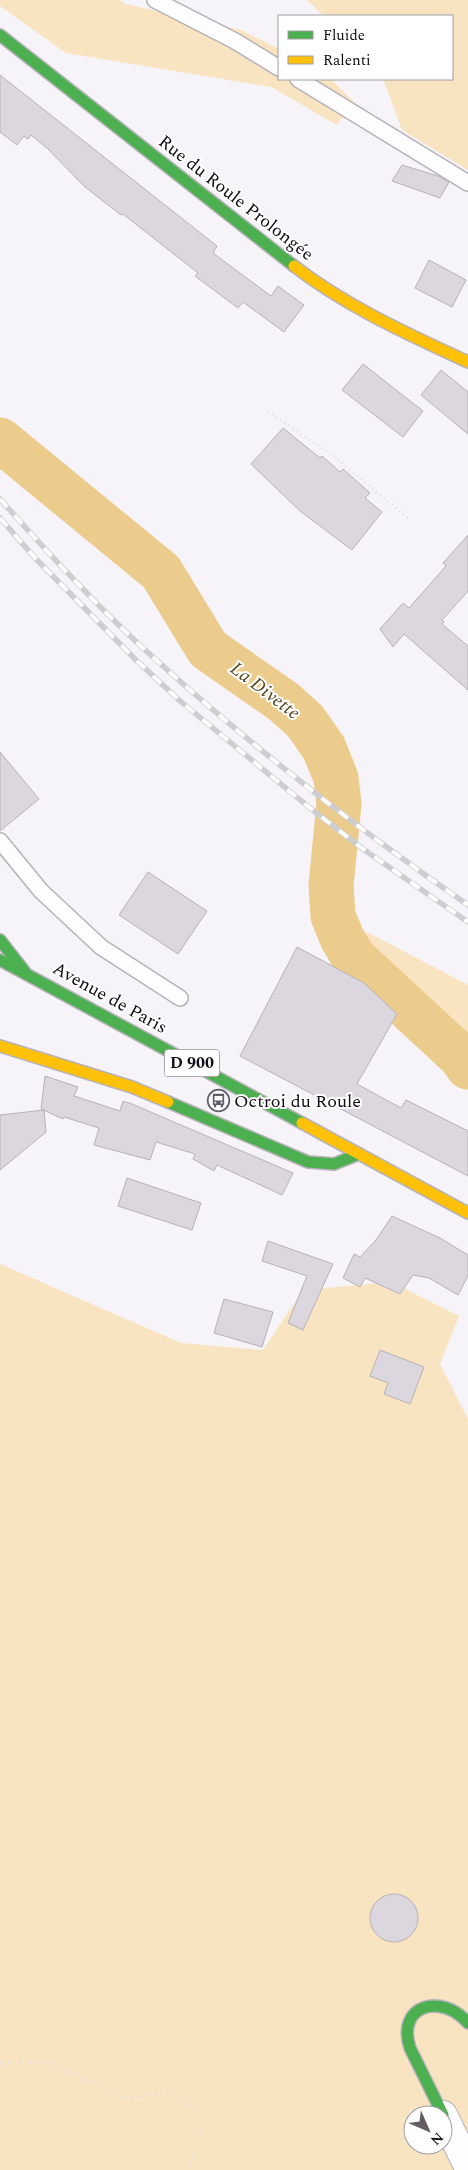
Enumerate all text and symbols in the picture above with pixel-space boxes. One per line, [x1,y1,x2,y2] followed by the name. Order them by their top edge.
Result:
[278,15,453,80] legend
[323,24,365,47] text: Fluide
[323,49,371,72] text: Ralenti
[153,129,319,267] street label: Rue du Roule Prolongée
[224,655,306,727] water label: La Divette
[48,955,172,1041] street label: Avenue de Paris
[164,1050,220,1076] road number: D 900
[234,1088,361,1115] place label: Octroi du Roule
[206,1089,230,1113] bus stop icon: Octroi du Roule
[403,2105,453,2155] north arrow
[425,2127,448,2150] text: N

